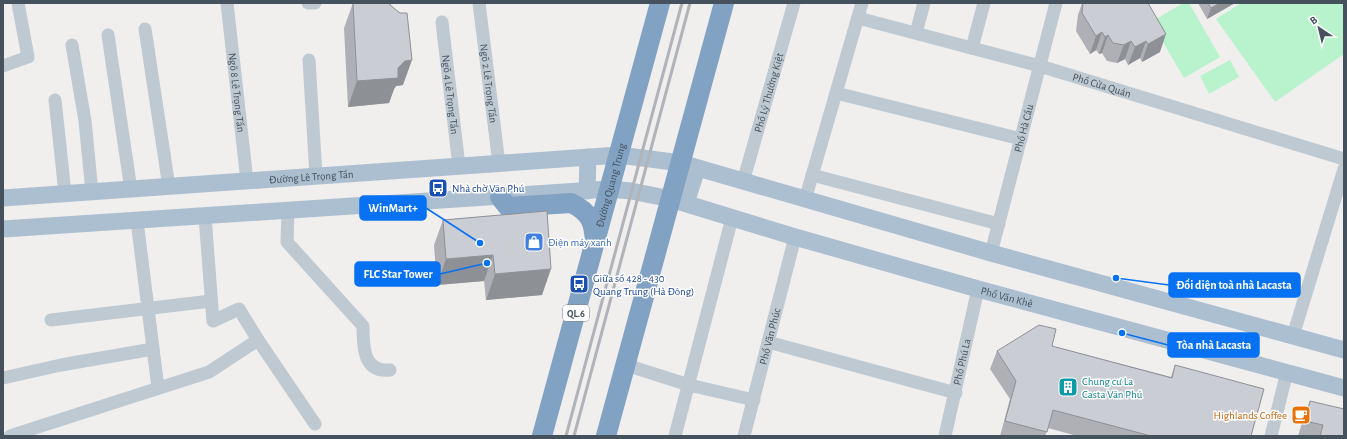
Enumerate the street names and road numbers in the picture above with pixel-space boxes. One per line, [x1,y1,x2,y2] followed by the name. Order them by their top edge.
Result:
[478,43,499,124] street label: Ngõ 2 Lê Trọng Tấn
[752,51,786,134] street label: Phố Lý Thường Kiệt
[227,52,246,133] street label: Ngõ 8 Lê Trọng Tấn
[440,54,460,135] street label: Ngõ 4 Lê Trọng Tấn
[1071,71,1132,100] street label: Phố Cửa Quán
[1012,103,1036,154] street label: Phố Hà Cầu
[594,141,628,229] street label: Đường Quang Trung
[269,169,354,185] street label: Đường Lê Trọng Tấn
[979,285,1034,310] street label: Phố Văn Khê
[563,305,589,321] road number: QL.6
[758,306,783,366] street label: Phố Văn Phúc
[952,338,973,386] street label: Phố Phú La

